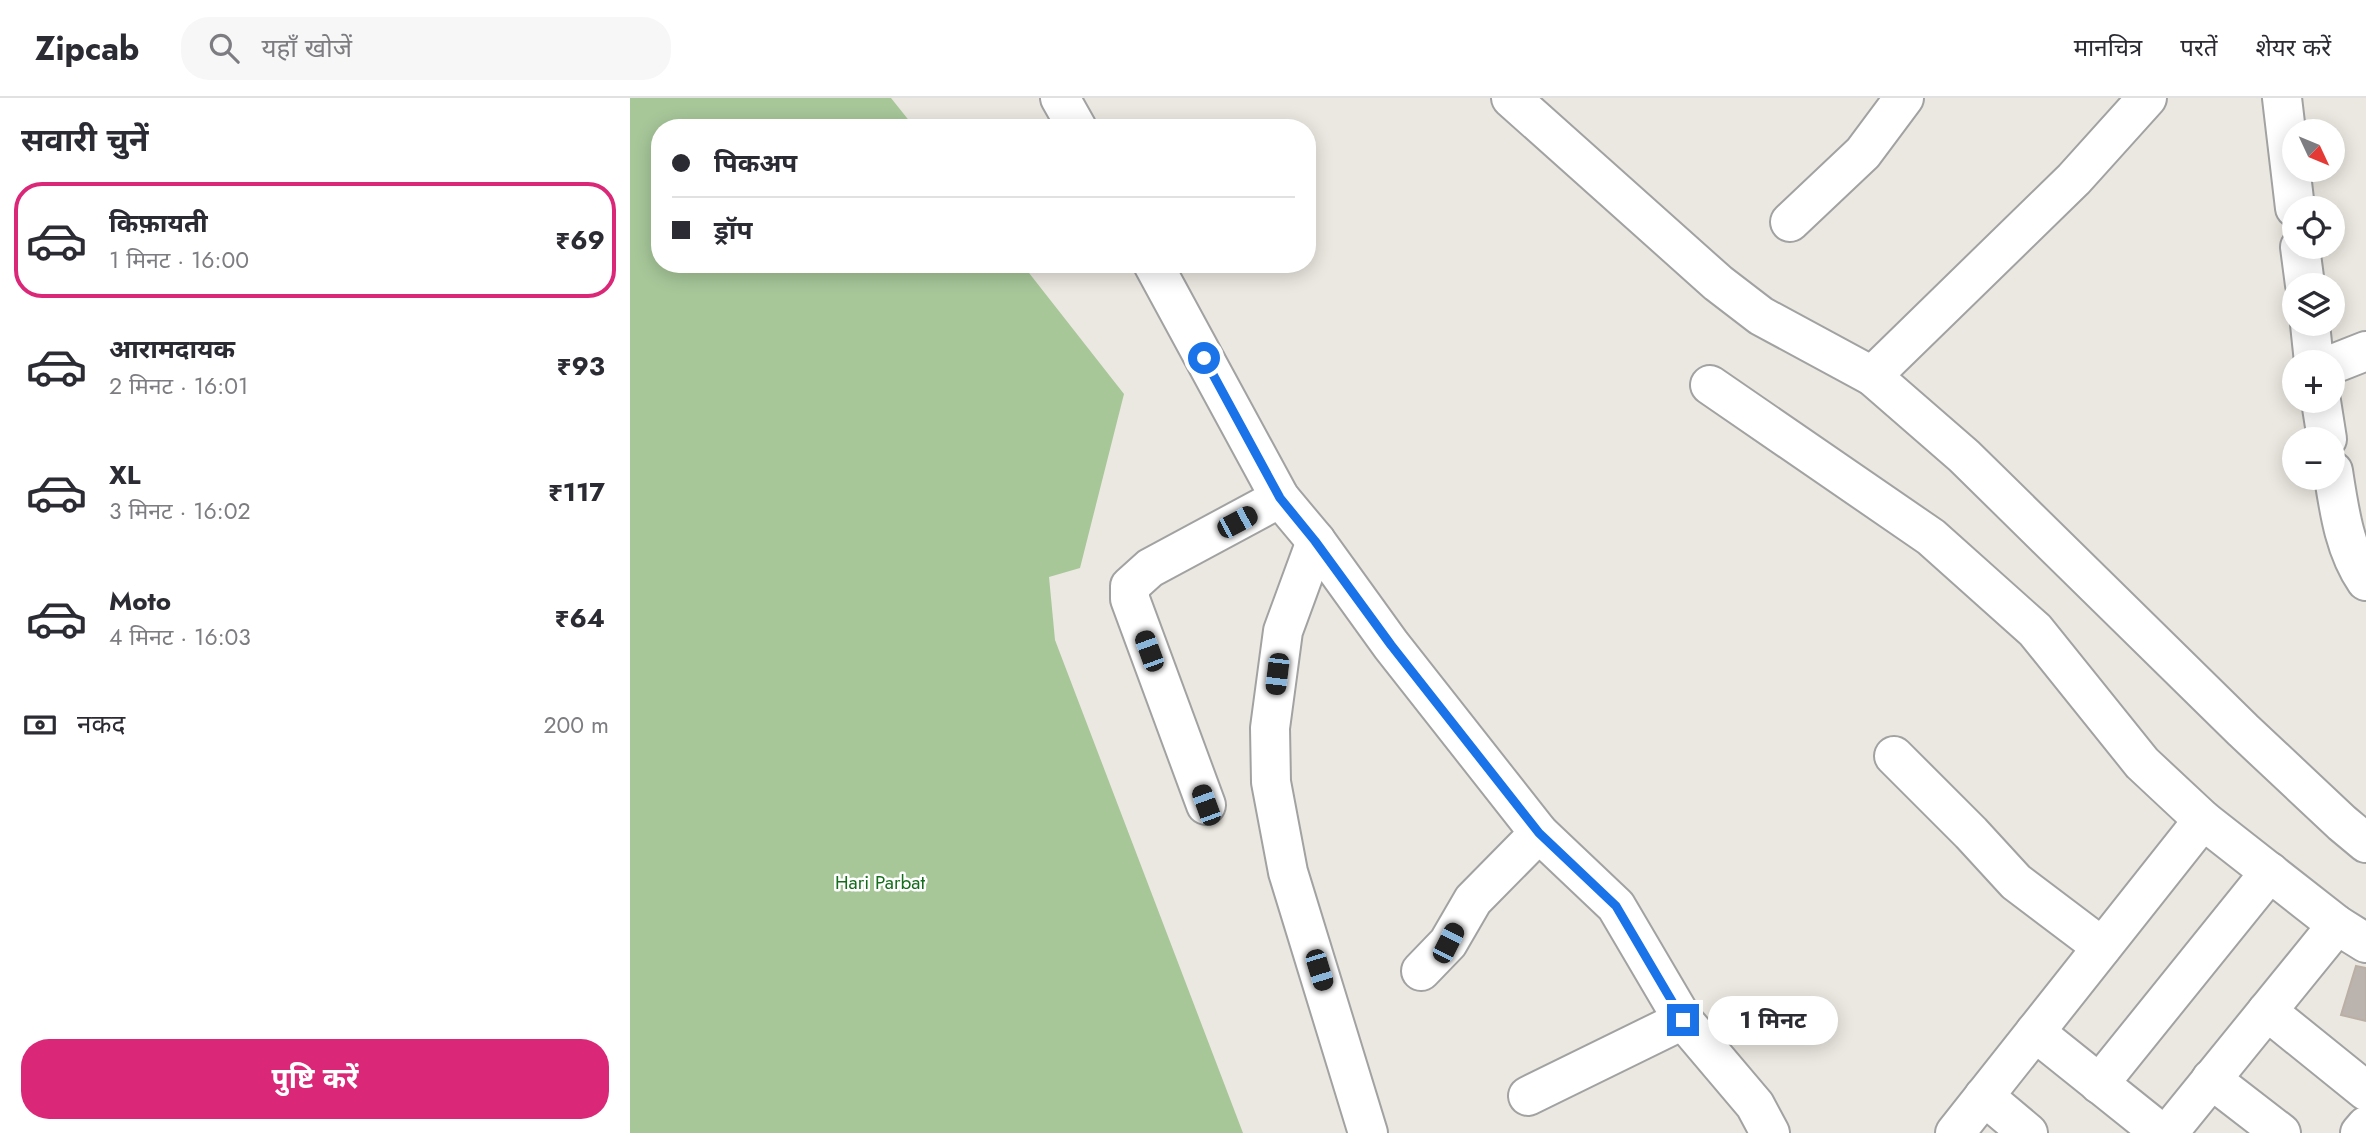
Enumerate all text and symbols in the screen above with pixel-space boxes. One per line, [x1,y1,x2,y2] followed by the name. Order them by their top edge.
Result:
[181,17,671,80] search box
[35,25,139,72] text: Zipcab
[205,29,243,67] icon: search
[261,29,352,67] text: यहाँ खोजें
[2074,30,2142,65] text: मानचित्र
[2180,30,2217,65] text: परतें
[2255,30,2331,65] text: शेयर करें
[21,117,148,163] text: सवारी चुनें
[2282,119,2345,182] north arrow
[2282,119,2345,490] map controls
[714,144,797,182] text: पिकअप
[2282,196,2345,259] button: locate
[109,204,208,242] text: किफ़ायती
[25,209,88,272] icon: car
[714,211,752,249] text: ड्रॉप
[555,221,605,259] text: ₹69
[109,243,249,277] text: 1 मिनट · 16:00
[2282,273,2345,336] button: layers
[109,330,235,368] text: आरामदायक
[25,335,88,398] icon: car
[1188,342,1220,374] route start
[557,347,605,385] text: ₹93
[2282,350,2345,413] button: +
[109,369,248,403] text: 2 मिनट · 16:01
[2282,427,2345,490] button: −
[109,456,141,494] text: XL
[25,461,88,524] icon: car
[548,473,605,511] text: ₹117
[109,494,251,528] text: 3 मिनट · 16:02
[1214,503,1261,541] car
[109,582,171,620] text: Moto
[25,587,88,650] icon: car
[555,599,605,637] text: ₹64
[109,620,251,654] text: 4 मिनट · 16:03
[1132,628,1167,674] car
[1265,652,1290,696] car
[77,705,125,743] text: नकद
[21,706,59,744] icon: cash
[543,708,609,742] text: 200 m
[1189,782,1224,828] car
[835,869,925,896] park label: Hari Parbat
[1430,920,1467,966] car
[1303,947,1336,993] car
[1708,996,1837,1044] callout: 1 मिनट
[1740,1003,1806,1037] text: 1 मिनट
[1667,1004,1699,1036] route end
[21,1039,609,1119] button: पुष्टि करें

